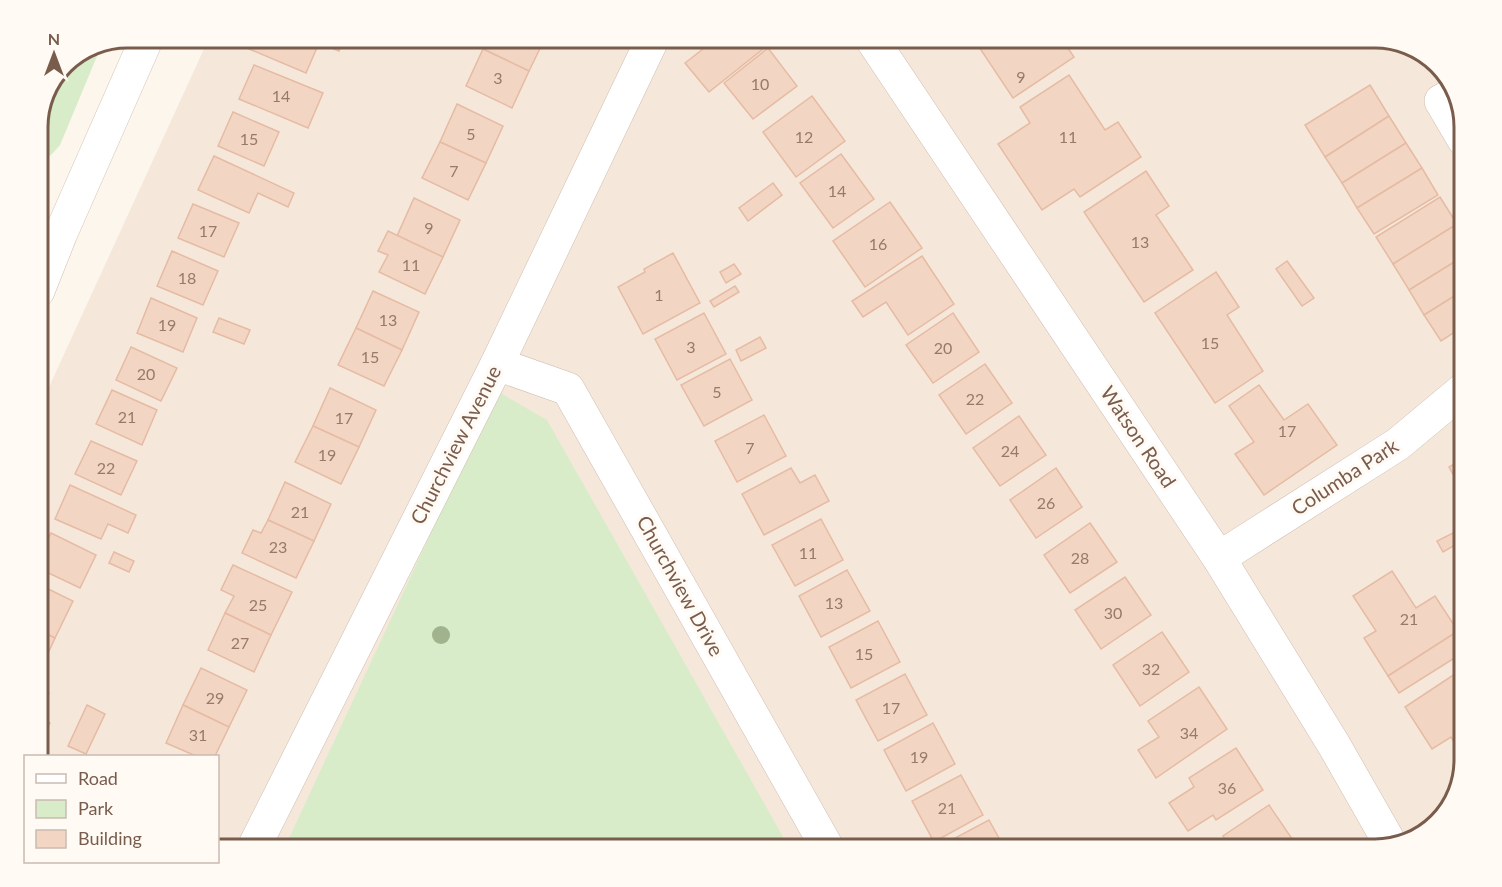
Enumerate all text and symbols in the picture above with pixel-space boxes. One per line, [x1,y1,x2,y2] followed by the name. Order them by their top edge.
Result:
[24,24,84,84] north arrow
[48,29,60,48] text: N
[1016,67,1026,86] house number: 9
[493,68,503,87] house number: 3
[751,74,769,93] house number: 10
[272,86,290,105] house number: 14
[466,124,476,143] house number: 5
[795,127,813,146] house number: 12
[1059,127,1077,146] house number: 11
[240,129,258,148] house number: 15
[449,161,459,180] house number: 7
[828,181,846,200] house number: 14
[424,218,434,237] house number: 9
[199,221,217,240] house number: 17
[1131,232,1149,251] house number: 13
[869,234,887,253] house number: 16
[402,255,420,274] house number: 11
[178,268,196,287] house number: 18
[654,285,664,304] house number: 1
[379,310,397,329] house number: 13
[158,315,176,334] house number: 19
[1201,333,1219,352] house number: 15
[686,337,696,356] house number: 3
[934,338,952,357] house number: 20
[361,347,379,366] house number: 15
[405,361,505,528] street label: Churchview Avenue
[137,364,155,383] house number: 20
[1096,381,1182,492] street label: Watson Road
[712,382,722,401] house number: 5
[966,389,984,408] house number: 22
[118,407,136,426] house number: 21
[335,408,353,427] house number: 17
[1278,421,1296,440] house number: 17
[1287,432,1403,519] street label: Columba Park
[745,438,755,457] house number: 7
[1001,441,1019,460] house number: 24
[318,445,336,464] house number: 19
[97,458,115,477] house number: 22
[1037,493,1055,512] house number: 26
[291,502,309,521] house number: 21
[632,511,729,660] street label: Churchview Drive
[269,537,287,556] house number: 23
[799,543,817,562] house number: 11
[1071,548,1089,567] house number: 28
[825,593,843,612] house number: 13
[249,595,267,614] house number: 25
[1104,603,1122,622] house number: 30
[1400,609,1418,628] house number: 21
[231,633,249,652] house number: 27
[855,644,873,663] house number: 15
[1142,659,1160,678] house number: 32
[206,688,224,707] house number: 29
[882,698,900,717] house number: 17
[1180,723,1198,742] house number: 34
[189,725,207,744] house number: 31
[910,747,928,766] house number: 19
[24,755,219,863] legend
[78,767,118,789] text: Road
[1218,778,1236,797] house number: 36
[78,797,114,819] text: Park
[938,798,956,817] house number: 21
[78,827,142,849] text: Building

